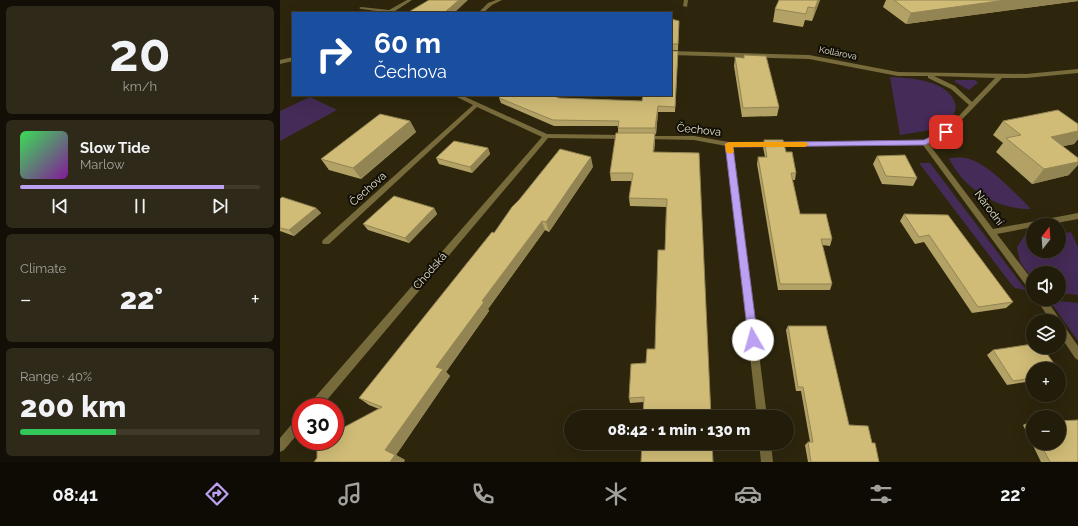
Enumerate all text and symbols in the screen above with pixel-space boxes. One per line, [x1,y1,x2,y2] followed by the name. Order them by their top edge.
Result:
[109,22,171,83] text: 20
[374,27,441,60] text: 60 m
[308,28,360,80] icon: right
[818,44,858,62] street label: Kollárova
[374,61,447,82] text: Čechova
[123,79,157,94] text: km/h
[929,115,963,149] pin
[676,120,722,139] street label: Čechova
[935,121,957,143] icon: arrive
[80,139,150,157] text: Slow Tide
[80,157,125,172] text: Marlow
[346,169,389,209] street label: Čechova
[972,188,1007,228] street label: Národní
[49,195,71,217] icon: previous
[129,195,151,217] icon: pause
[209,195,231,217] icon: next
[1026,218,1066,258] north arrow
[1026,218,1066,450] map controls
[411,250,449,292] street label: Chodská
[20,261,66,276] text: Climate
[1026,266,1066,306] button: sound
[120,281,163,316] text: 22°
[20,286,32,312] text: −
[251,286,260,312] text: +
[1026,314,1066,354] button: layers
[732,319,774,361] position arrow
[1026,362,1066,402] button: +
[20,369,92,384] text: Range · 40%
[20,389,126,424] text: 200 km
[292,398,344,450] speed limit sign: 30
[1026,410,1066,450] button: −
[608,421,750,439] text: 08:42 · 1 min · 130 m
[203,480,231,508] icon: directions
[336,480,364,508] icon: music
[469,480,497,508] icon: phone
[602,480,630,508] icon: climate
[734,480,762,508] icon: car
[867,480,895,508] icon: filters
[52,484,98,505] text: 08:41
[1000,484,1026,505] text: 22°

